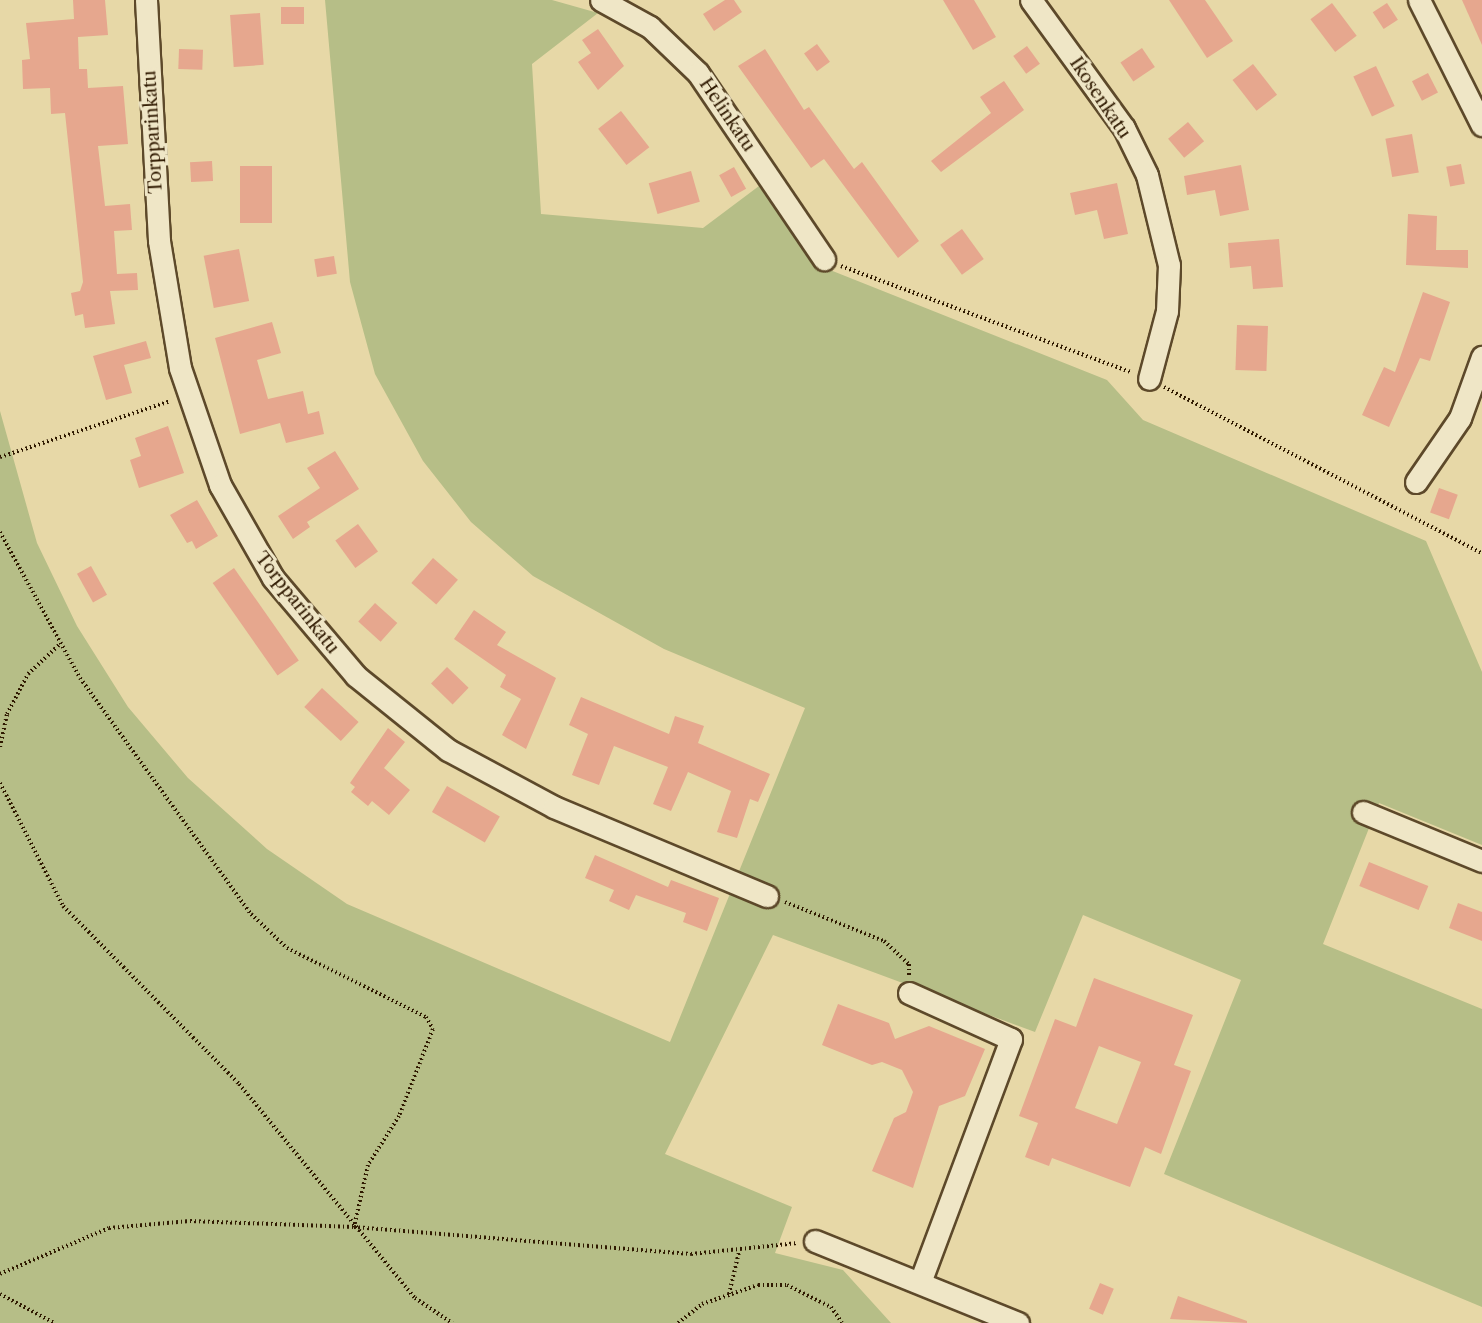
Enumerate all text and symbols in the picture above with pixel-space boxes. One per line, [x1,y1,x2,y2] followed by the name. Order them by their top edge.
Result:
[1065,53,1135,143] street label: Ikosenkatu
[139,70,167,194] street label: Torpparinkatu
[695,74,759,156] street label: Helinkatu
[251,548,343,658] street label: Torpparinkatu

